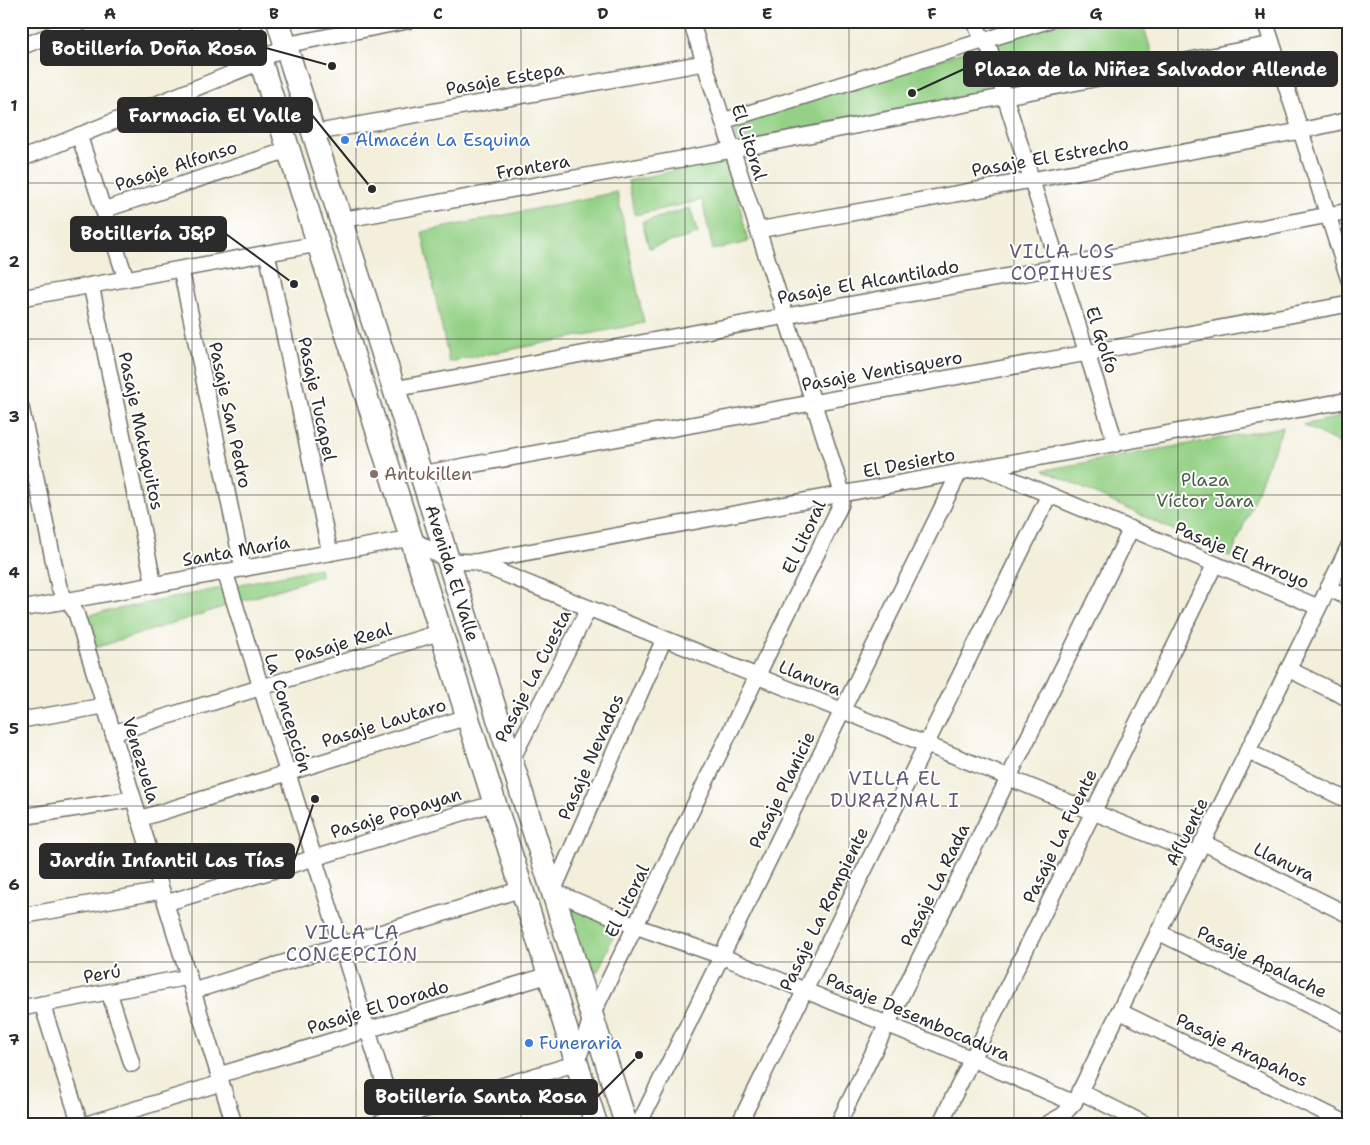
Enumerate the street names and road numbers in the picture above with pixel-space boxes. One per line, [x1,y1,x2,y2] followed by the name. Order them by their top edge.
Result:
[444,57,566,101] street label: Pasaje Estepa
[725,101,773,184] street label: El Litoral
[970,131,1130,183] street label: Pasaje El Estrecho
[112,135,240,197] street label: Pasaje Alfonso
[494,149,572,185] street label: Frontera
[775,254,961,310] street label: Pasaje El Alcantilado
[1080,303,1124,377] street label: El Golfo
[292,335,342,464] street label: Pasaje Tucapel
[203,340,257,490] street label: Pasaje San Pedro
[800,345,964,397] street label: Pasaje Ventisquero
[113,350,169,512] street label: Pasaje Mataquitos
[861,442,957,484] street label: El Desierto
[776,496,832,578] street label: El Litoral
[419,502,485,644] street label: Avenida El Valle
[1171,516,1313,594] street label: Pasaje El Arroyo
[180,530,292,572] street label: Santa María
[489,605,577,747] street label: Pasaje La Cuesta
[292,617,395,669] street label: Pasaje Real
[258,650,318,776] street label: La Concepción
[775,655,845,701] street label: Llanura
[552,690,630,824] street label: Pasaje Nevados
[319,693,449,753] street label: Pasaje Lautaro
[117,714,165,806] street label: Venezuela
[743,727,821,853] street label: Pasaje Planicie
[1017,765,1103,907] street label: Pasaje La Fuente
[328,782,464,844] street label: Pasaje Popayan
[1160,794,1214,870] street label: Afluente
[895,819,975,951] street label: Pasaje La Rada
[774,823,874,995] street label: Pasaje La Rompiente
[1249,837,1319,887] street label: Llanura
[599,860,655,942] street label: El Litoral
[1193,920,1331,1004] street label: Pasaje Apalache
[81,959,123,989] street label: Perú
[822,967,1014,1067] street label: Pasaje Desembocadura
[304,974,452,1040] street label: Pasaje El Dorado
[1172,1008,1312,1092] street label: Pasaje Arapahos

